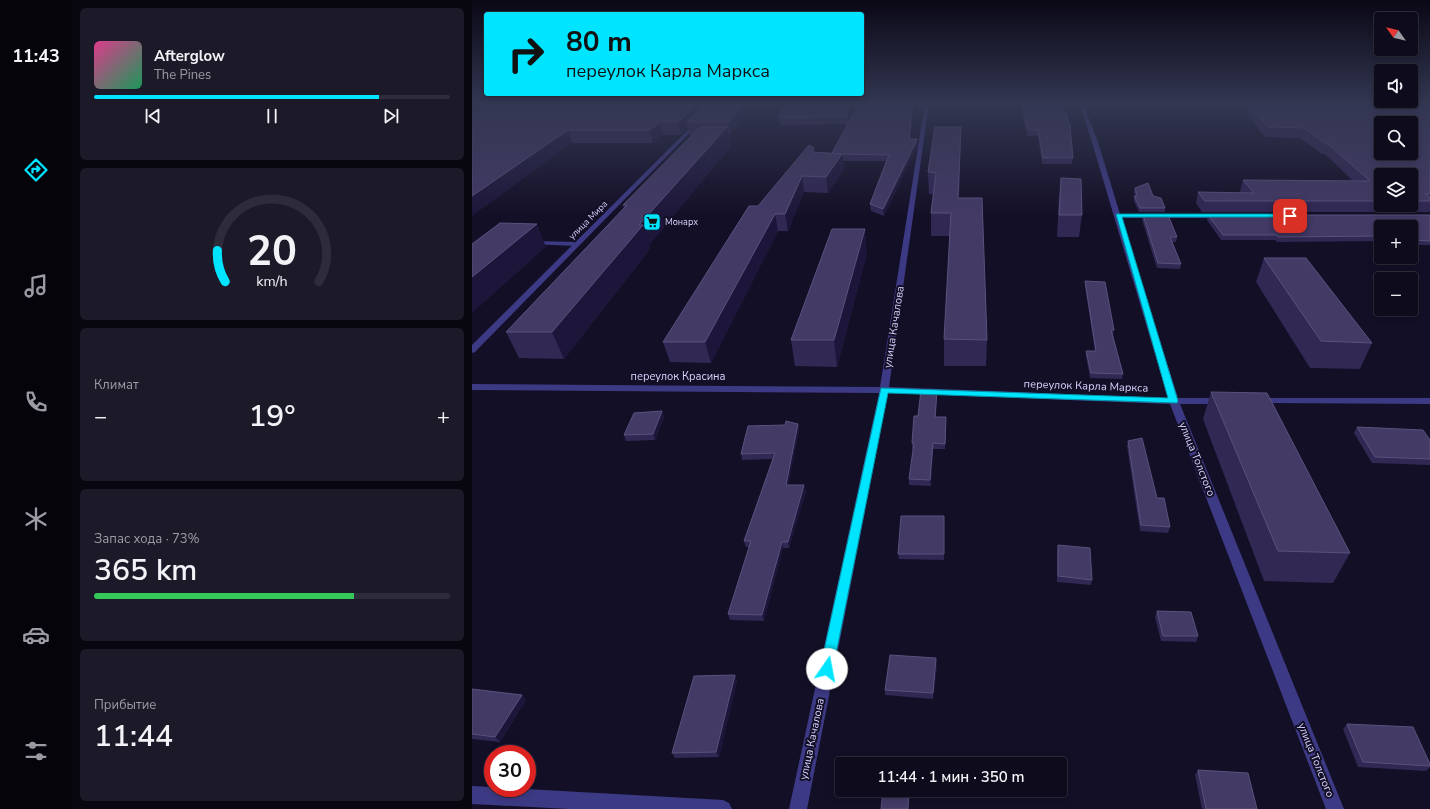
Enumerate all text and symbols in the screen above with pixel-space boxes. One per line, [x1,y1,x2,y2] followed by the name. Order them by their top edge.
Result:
[1374,12,1418,56] north arrow
[1374,12,1418,316] map controls
[566,23,632,61] text: 80 m
[500,28,552,80] icon: right
[12,44,60,68] text: 11:43
[154,46,225,66] text: Afterglow
[566,59,770,83] text: переулок Карла Маркса
[1374,64,1418,108] button: sound
[154,66,211,84] text: The Pines
[142,105,164,127] icon: previous
[261,105,283,127] icon: pause
[380,105,402,127] icon: next
[1374,116,1418,160] button: search
[22,156,50,184] icon: directions
[1374,168,1418,212] button: layers
[566,198,610,242] street label: улица Мира
[1273,199,1307,233] pin
[1279,205,1301,227] icon: arrive
[642,212,662,232] supermarket icon: Монарх
[665,216,698,228] place label: Монарх
[1374,220,1418,264] button: +
[247,223,297,280] text: 20
[22,272,50,300] icon: music
[256,272,288,291] text: km/h
[1374,272,1418,316] button: −
[880,285,908,369] street label: улица Качалова
[631,369,726,384] street label: переулок Красина
[94,376,139,394] text: Климат
[1023,376,1149,396] street label: переулок Карла Маркса
[22,388,50,416] icon: phone
[248,396,296,437] text: 19°
[94,402,107,432] text: −
[437,402,450,432] text: +
[1175,420,1219,498] street label: улица Толстого
[22,505,50,533] icon: climate
[94,530,200,548] text: Запас хода · 73%
[94,550,197,591] text: 365 km
[22,621,50,649] icon: car
[806,648,848,690] position arrow
[94,696,156,714] text: Прибытие
[796,697,828,781] street label: улица Качалова
[94,716,173,757] text: 11:44
[1294,721,1338,799] street label: улица Толстого
[22,737,50,765] icon: filters
[484,745,536,797] speed limit sign: 30
[877,767,1025,787] text: 11:44 · 1 мин · 350 m

